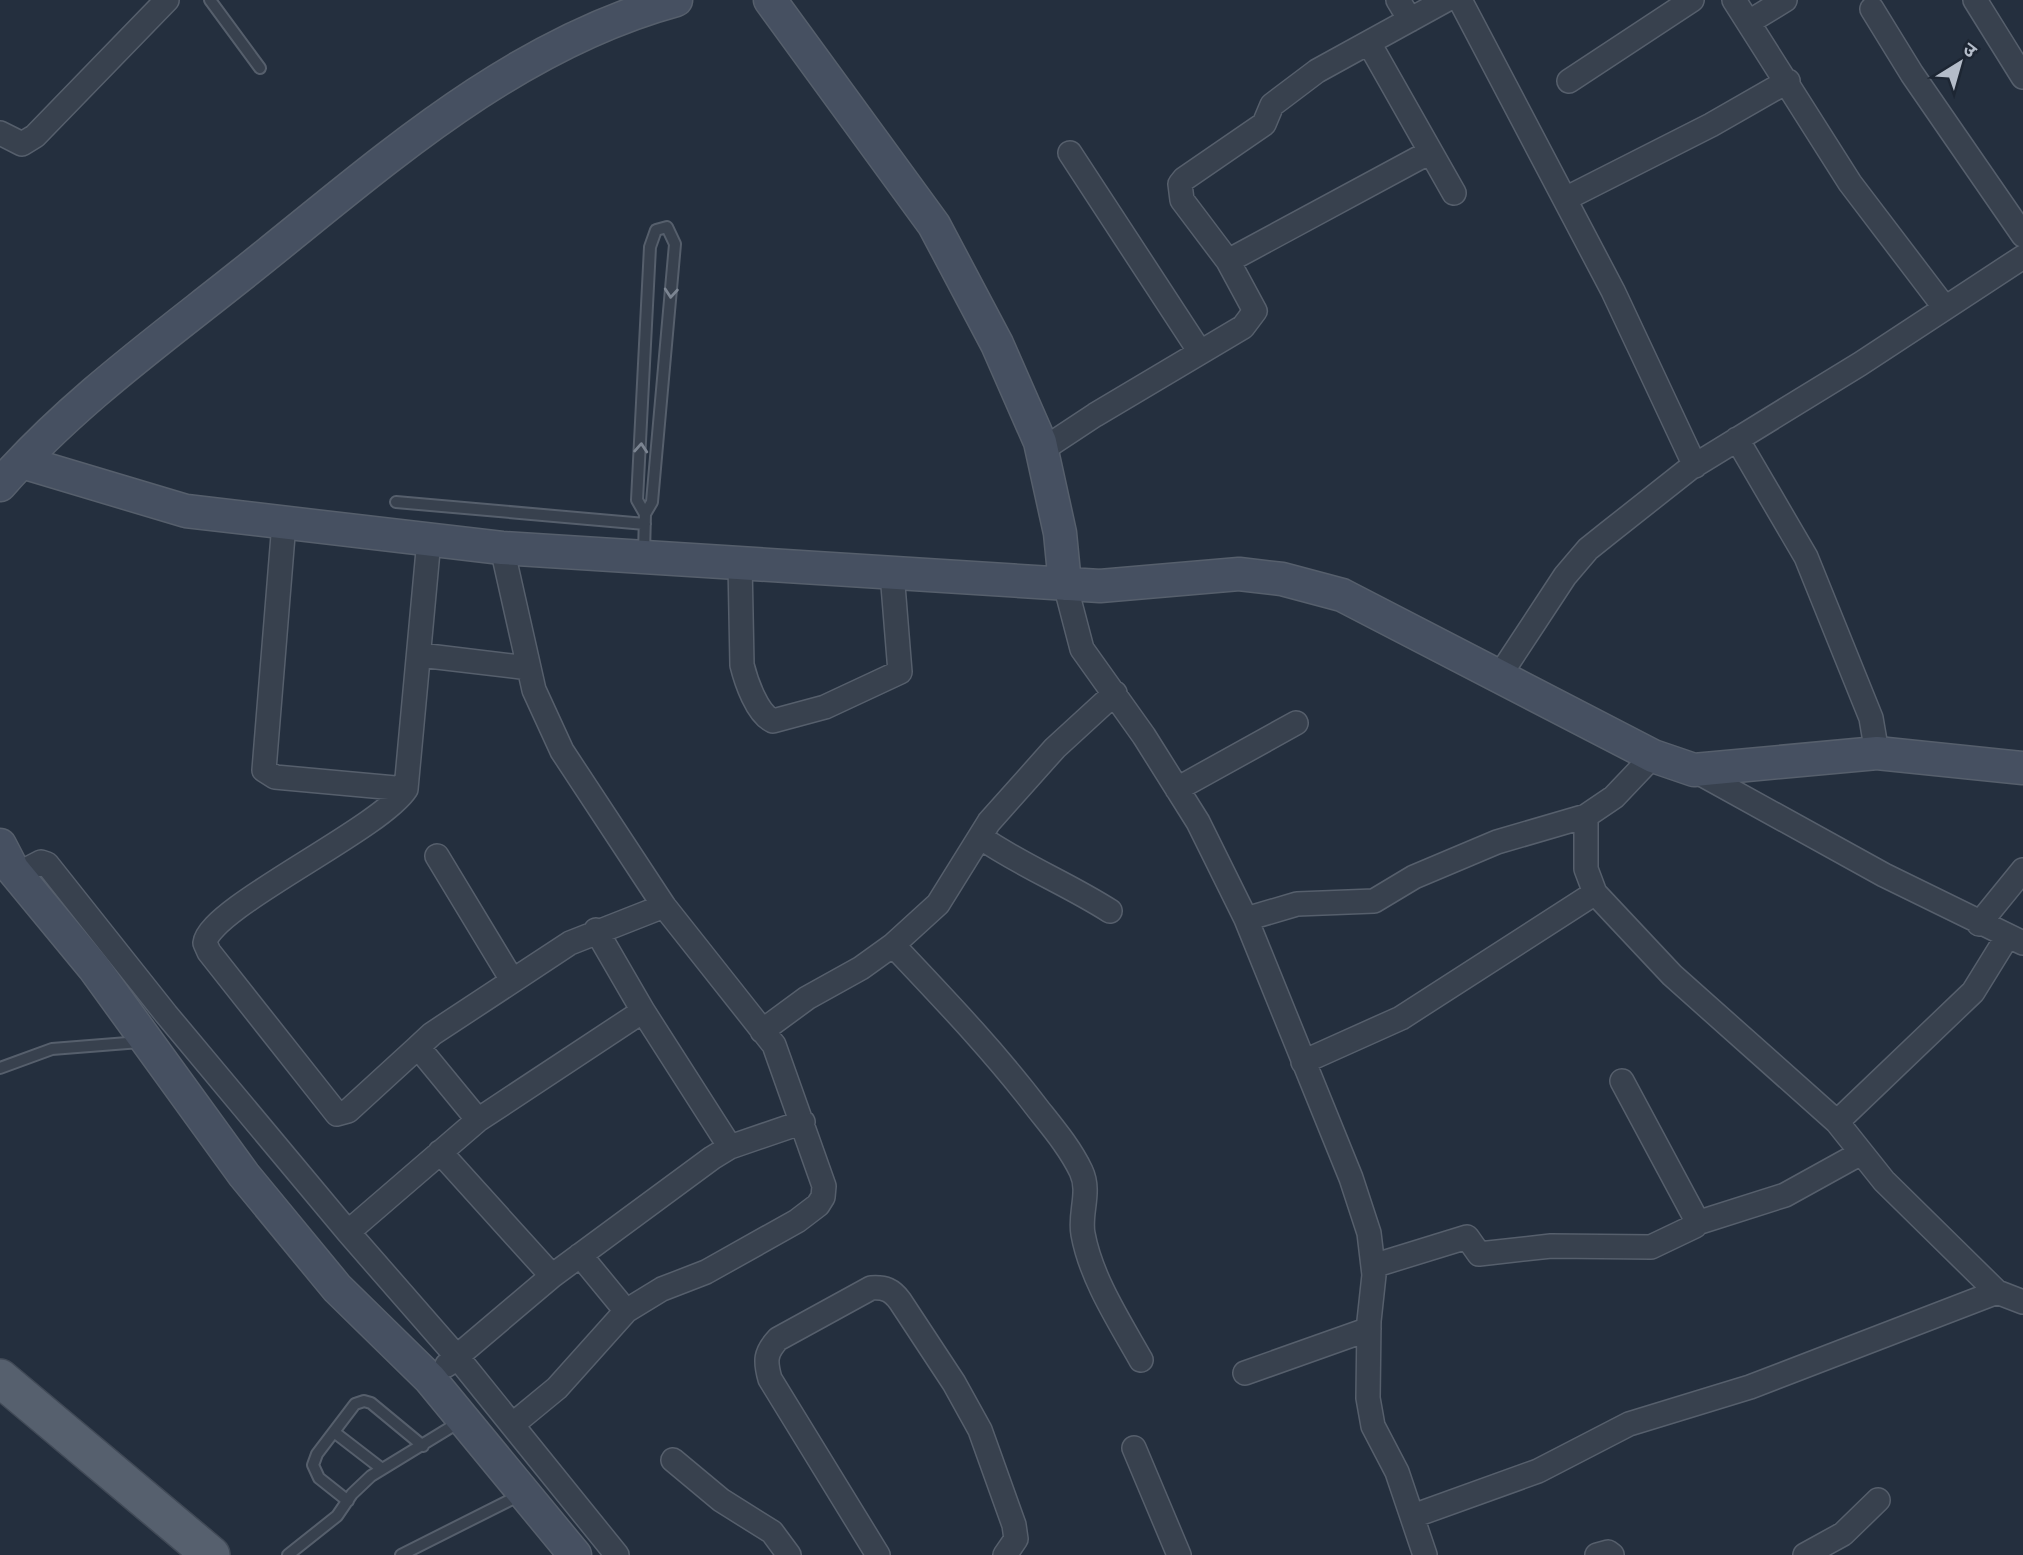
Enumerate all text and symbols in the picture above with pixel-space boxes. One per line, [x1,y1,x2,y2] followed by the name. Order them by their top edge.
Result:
[1925,28,1995,98] north arrow
[1959,36,1983,63] text: उ
[663,287,678,299] one-way arrow
[633,442,648,453] one-way arrow

